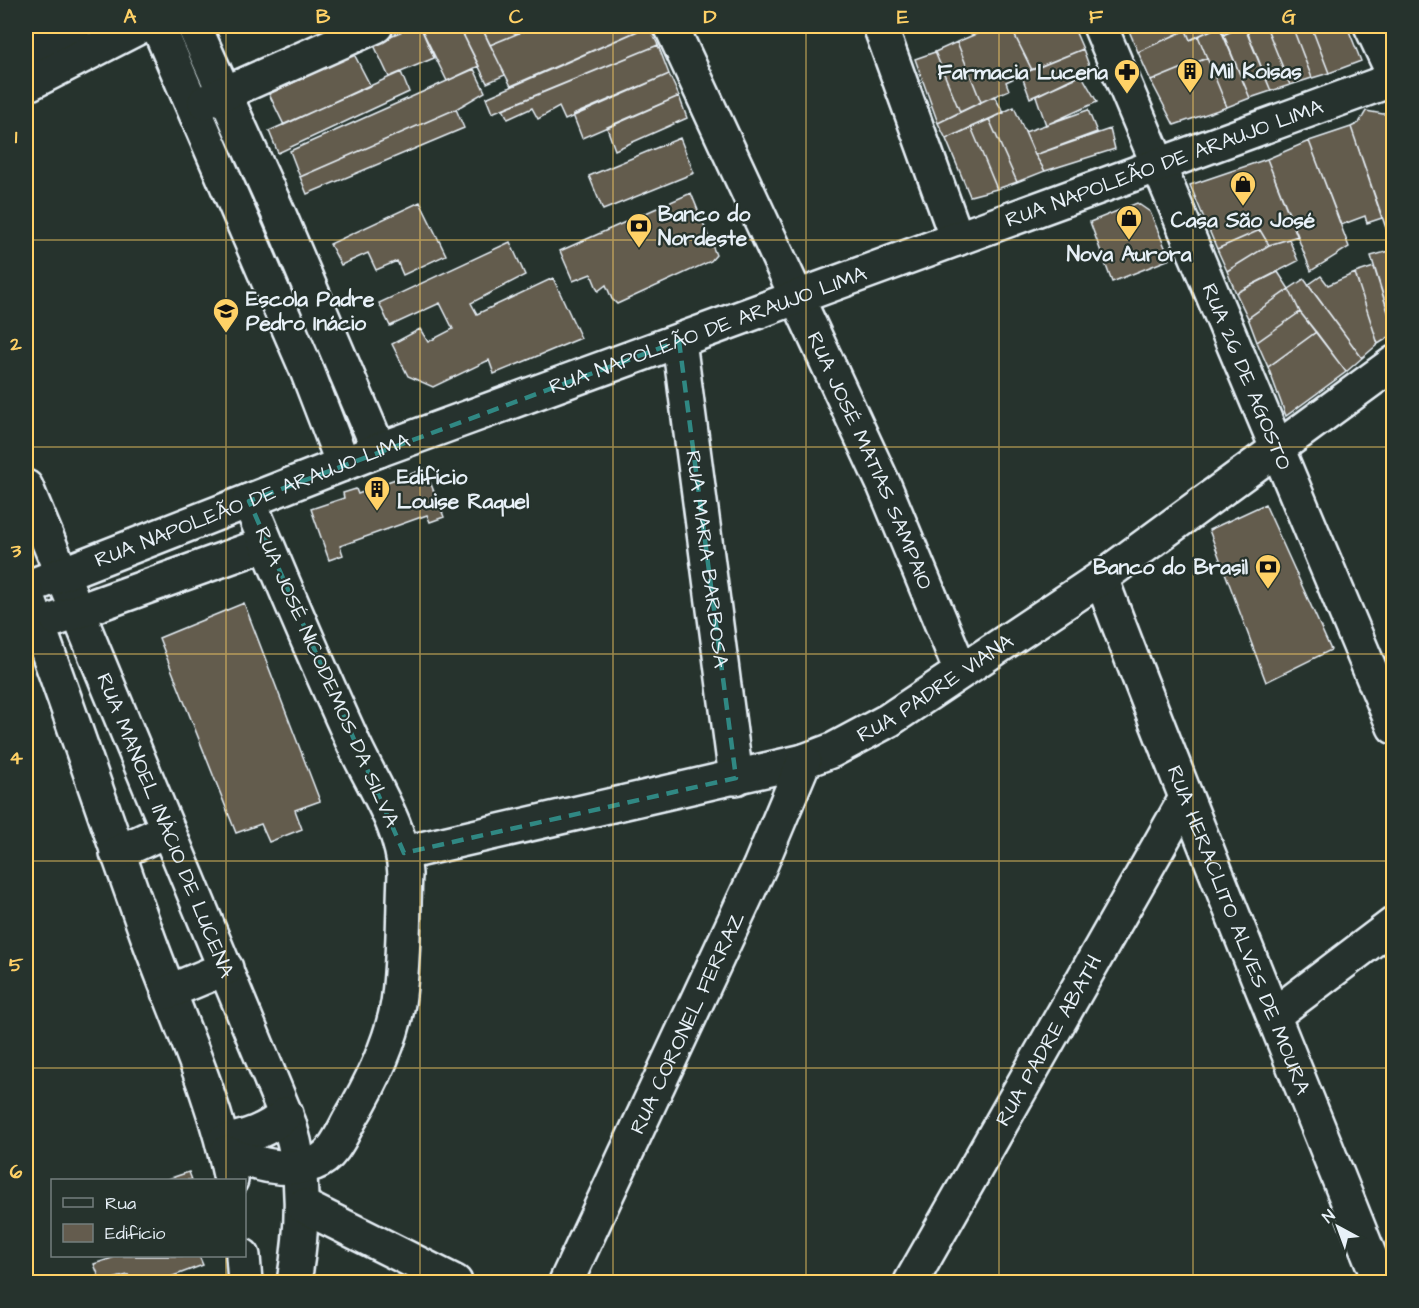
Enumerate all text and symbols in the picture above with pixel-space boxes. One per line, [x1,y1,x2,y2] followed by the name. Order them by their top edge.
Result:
[124,3,137,31] text: A
[316,3,331,31] text: B
[509,3,524,31] text: C
[704,3,717,31] text: D
[897,3,909,31] text: E
[1089,3,1104,31] text: F
[1282,3,1296,31] text: G
[1175,56,1205,94] building icon: Mil Koisas
[1112,57,1142,95] pharmacy icon: Farmacia Lucena
[1210,57,1302,86] place label: Mil Koisas
[938,58,1108,87] place label: Farmacia Lucena
[1001,92,1327,234] street label: RUA NAPOLEÃO DE ARAUJO LIMA
[15,123,18,151] text: 1
[1228,169,1258,207] shop icon: Casa São José
[658,200,750,253] place label: Banco do Nordeste
[1114,203,1144,241] shop icon: Nova Aurora
[1171,206,1316,235] place label: Casa São José
[624,211,654,249] bank icon: Banco do Nordeste
[1067,240,1192,269] place label: Nova Aurora
[545,258,871,401] street label: RUA NAPOLEÃO DE ARAUJO LIMA
[1195,279,1299,474] street label: RUA 26 DE AGOSTO
[246,285,375,338] place label: Escola Padre Pedro Inácio
[211,296,241,334] school or university icon: Escola Padre Pedro Inácio
[800,327,940,594] street label: RUA JOSÉ MATIAS SAMPAIO
[9,330,22,358] text: 2
[91,425,415,574] street label: RUA NAPOLEÃO DE ARAUJO LIMA
[679,449,736,670] street label: RUA MARIA BARBOSA
[397,463,530,517] place label: Edifício Louise Raquel
[362,474,392,512] building icon: Edifício Louise Raquel
[247,522,407,832] street label: RUA JOSÉ NICODEMOS DA SILVA
[10,537,22,565] text: 3
[1253,552,1283,590] bank icon: Banco do Brasil
[1093,553,1249,582] place label: Banco do Brasil
[852,626,1019,749] street label: RUA PADRE VIANA
[90,668,242,982] street label: RUA MANOEL INÁCIO DE LUCENA
[9,744,23,772] text: 4
[1160,761,1318,1099] street label: RUA HERACLITO ALVES DE MOURA
[623,907,751,1139] street label: RUA CORONEL FERRAZ
[988,949,1109,1131] street label: RUA PADRE ABATH
[9,951,24,979] text: 5
[10,1158,23,1186] text: 6
[51,1179,246,1257] legend
[105,1191,136,1216] text: Rua
[1308,1197,1368,1257] north arrow
[1318,1205,1340,1228] text: N
[105,1221,165,1246] text: Edifício

